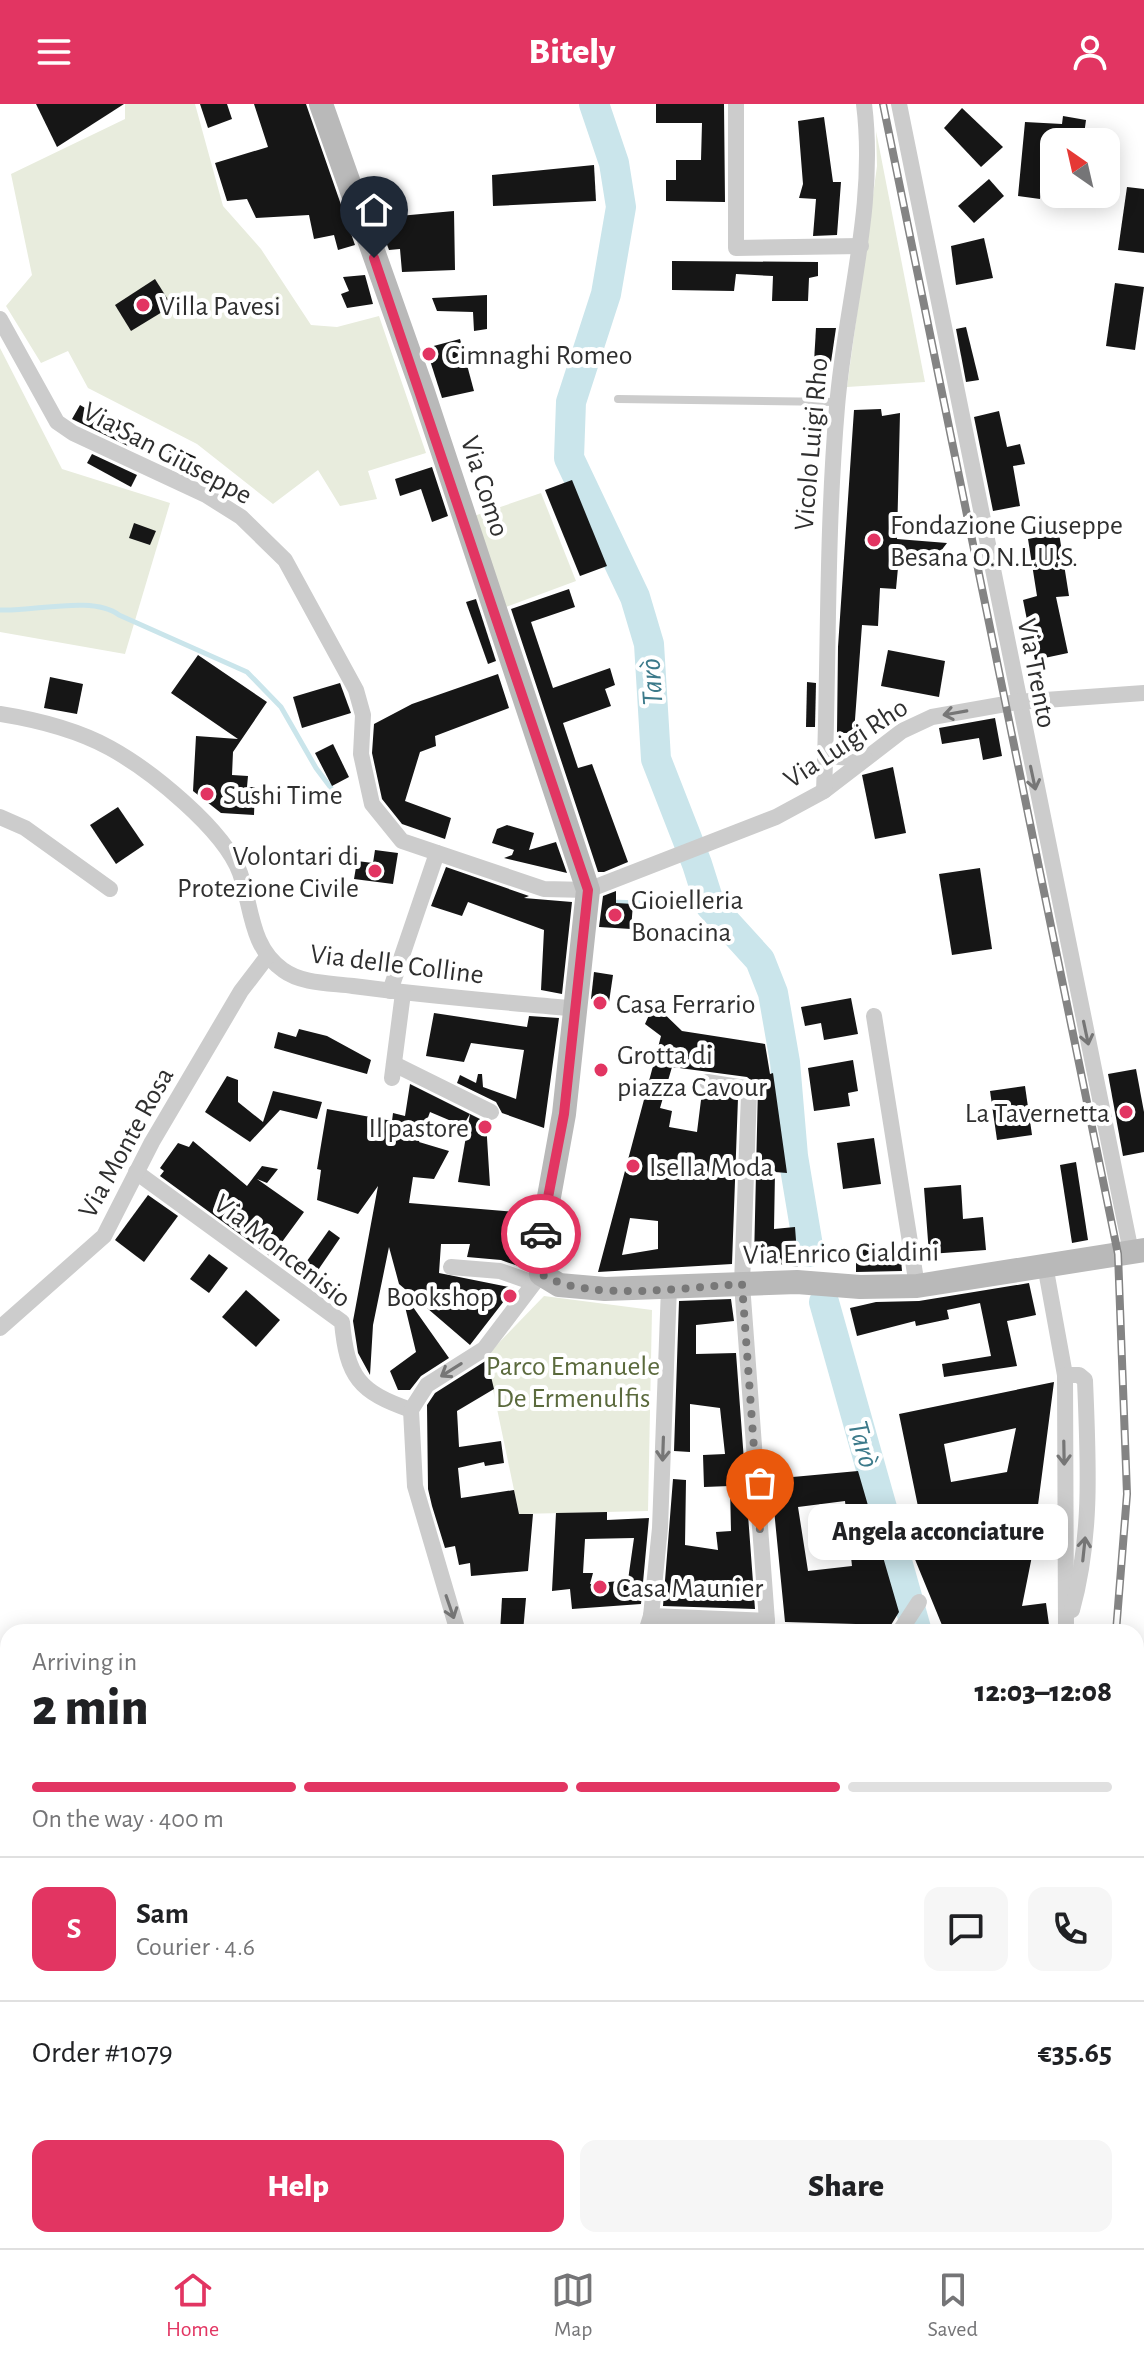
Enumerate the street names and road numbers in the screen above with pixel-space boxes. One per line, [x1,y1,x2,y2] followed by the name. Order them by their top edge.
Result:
[790,356,834,532] street label: Vicolo Luigi Rho
[78,397,256,510] street label: Via San Giuseppe
[455,433,513,540] street label: Via Como
[1012,616,1060,730] street label: Via Trento
[779,693,913,794] street label: Via Luigi Rho
[308,940,485,990] street label: Via delle Colline
[74,1063,180,1223] street label: Via Monte Rosa
[208,1190,356,1314] street label: Via Moncenisio
[743,1238,939,1270] street label: Via Enrico Cialdini

